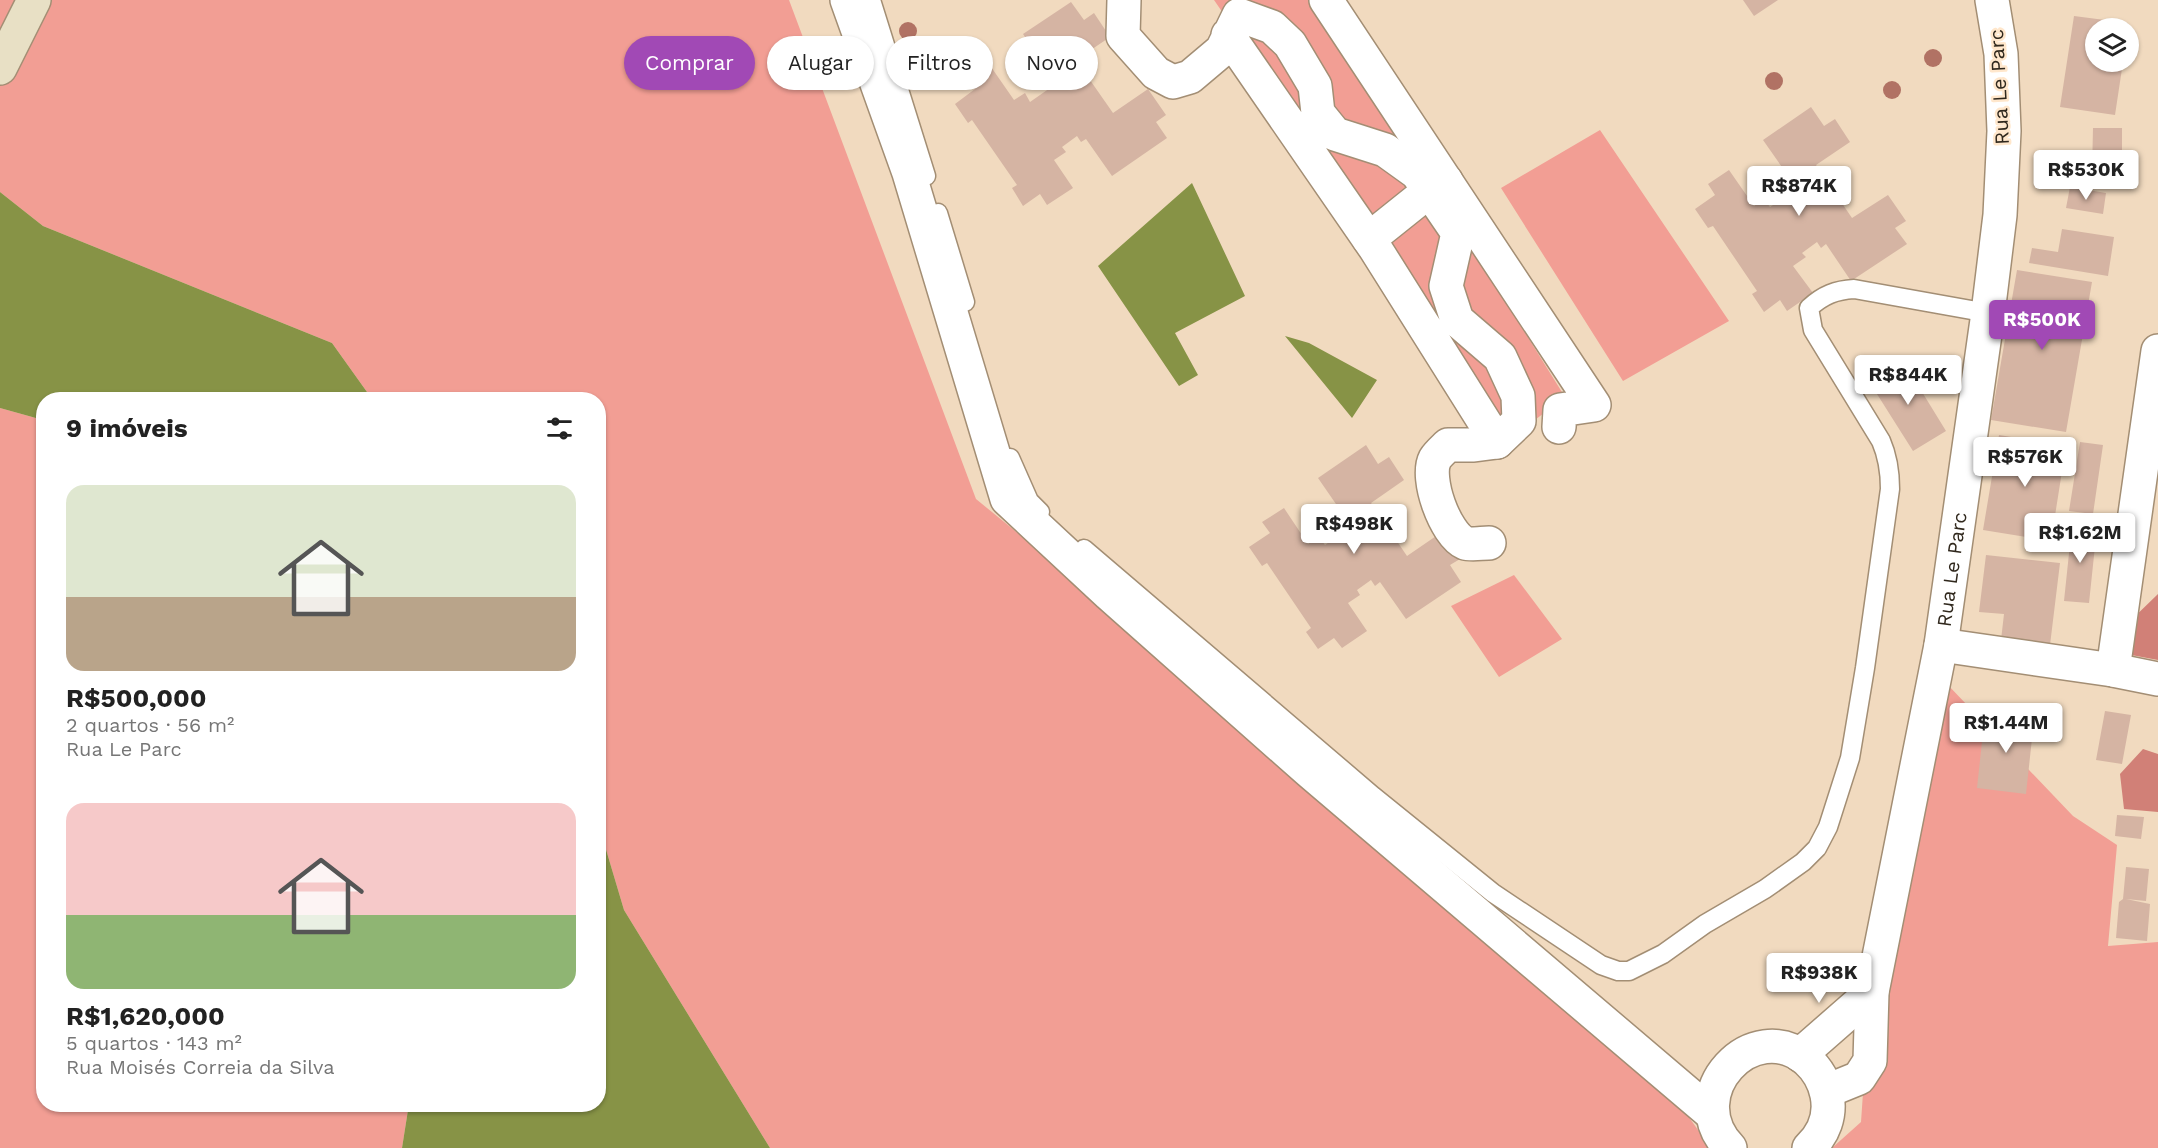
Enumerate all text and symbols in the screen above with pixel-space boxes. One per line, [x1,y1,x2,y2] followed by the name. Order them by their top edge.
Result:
[2085,18,2139,72] map controls
[2085,18,2139,72] button: layers
[1984,29,2014,145] street label: Rua Le Parc
[624,36,755,90] chip: Comprar
[767,36,874,90] chip: Alugar
[886,36,993,90] chip: Filtros
[1005,36,1098,90] chip: Novo
[2037,150,2135,201] pin: R$530K
[2048,157,2124,181] text: R$530K
[1750,166,1848,217] pin: R$874K
[1761,173,1837,197] text: R$874K
[1993,300,2091,351] pin: R$500K
[2003,307,2081,331] text: R$500K
[1859,355,1957,406] pin: R$844K
[1869,362,1947,386] text: R$844K
[543,412,576,445] icon: filters
[66,413,188,443] text: 9 imóveis
[1976,437,2074,488] pin: R$576K
[1987,444,2063,468] text: R$576K
[1305,504,1403,555] pin: R$498K
[1932,510,1972,628] street label: Rua Le Parc
[1315,511,1393,535] text: R$498K
[2025,513,2135,564] pin: R$1.62M
[2038,520,2122,544] text: R$1.62M
[267,524,375,632] icon: home
[66,683,207,713] text: R$500,000
[1951,703,2061,754] pin: R$1.44M
[1964,710,2048,734] text: R$1.44M
[66,713,234,737] text: 2 quartos · 56 m²
[66,737,182,761] text: Rua Le Parc
[267,842,375,950] icon: home
[1770,953,1868,1004] pin: R$938K
[1780,960,1858,984] text: R$938K
[66,1001,225,1031] text: R$1,620,000
[66,1031,242,1055] text: 5 quartos · 143 m²
[66,1055,334,1079] text: Rua Moisés Correia da Silva

